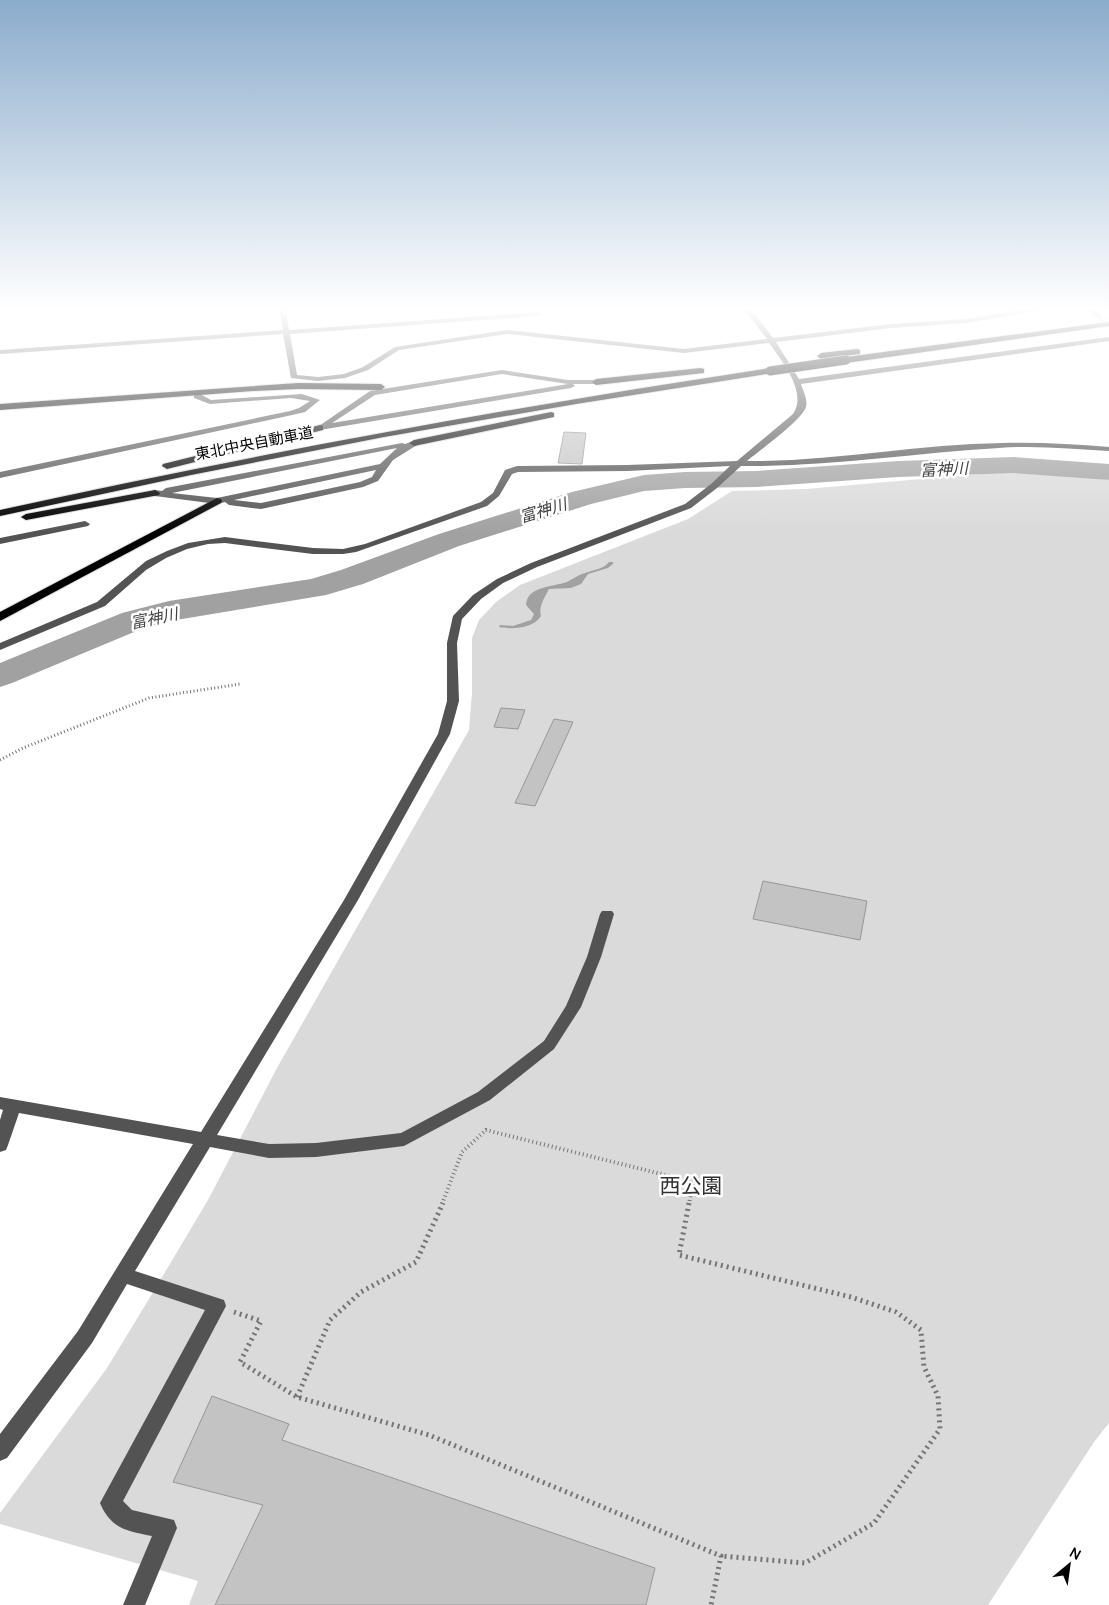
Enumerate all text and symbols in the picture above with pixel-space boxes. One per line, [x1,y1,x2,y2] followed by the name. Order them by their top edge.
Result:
[193,421,315,465] street label: 東北中央自動車道
[919,457,971,481] water label: 富神川
[517,492,571,528] water label: 富神川
[128,602,182,634] water label: 富神川
[660,1171,723,1199] park label: 西公園
[1044,1540,1094,1590] north arrow
[1067,1542,1085,1564] text: N

